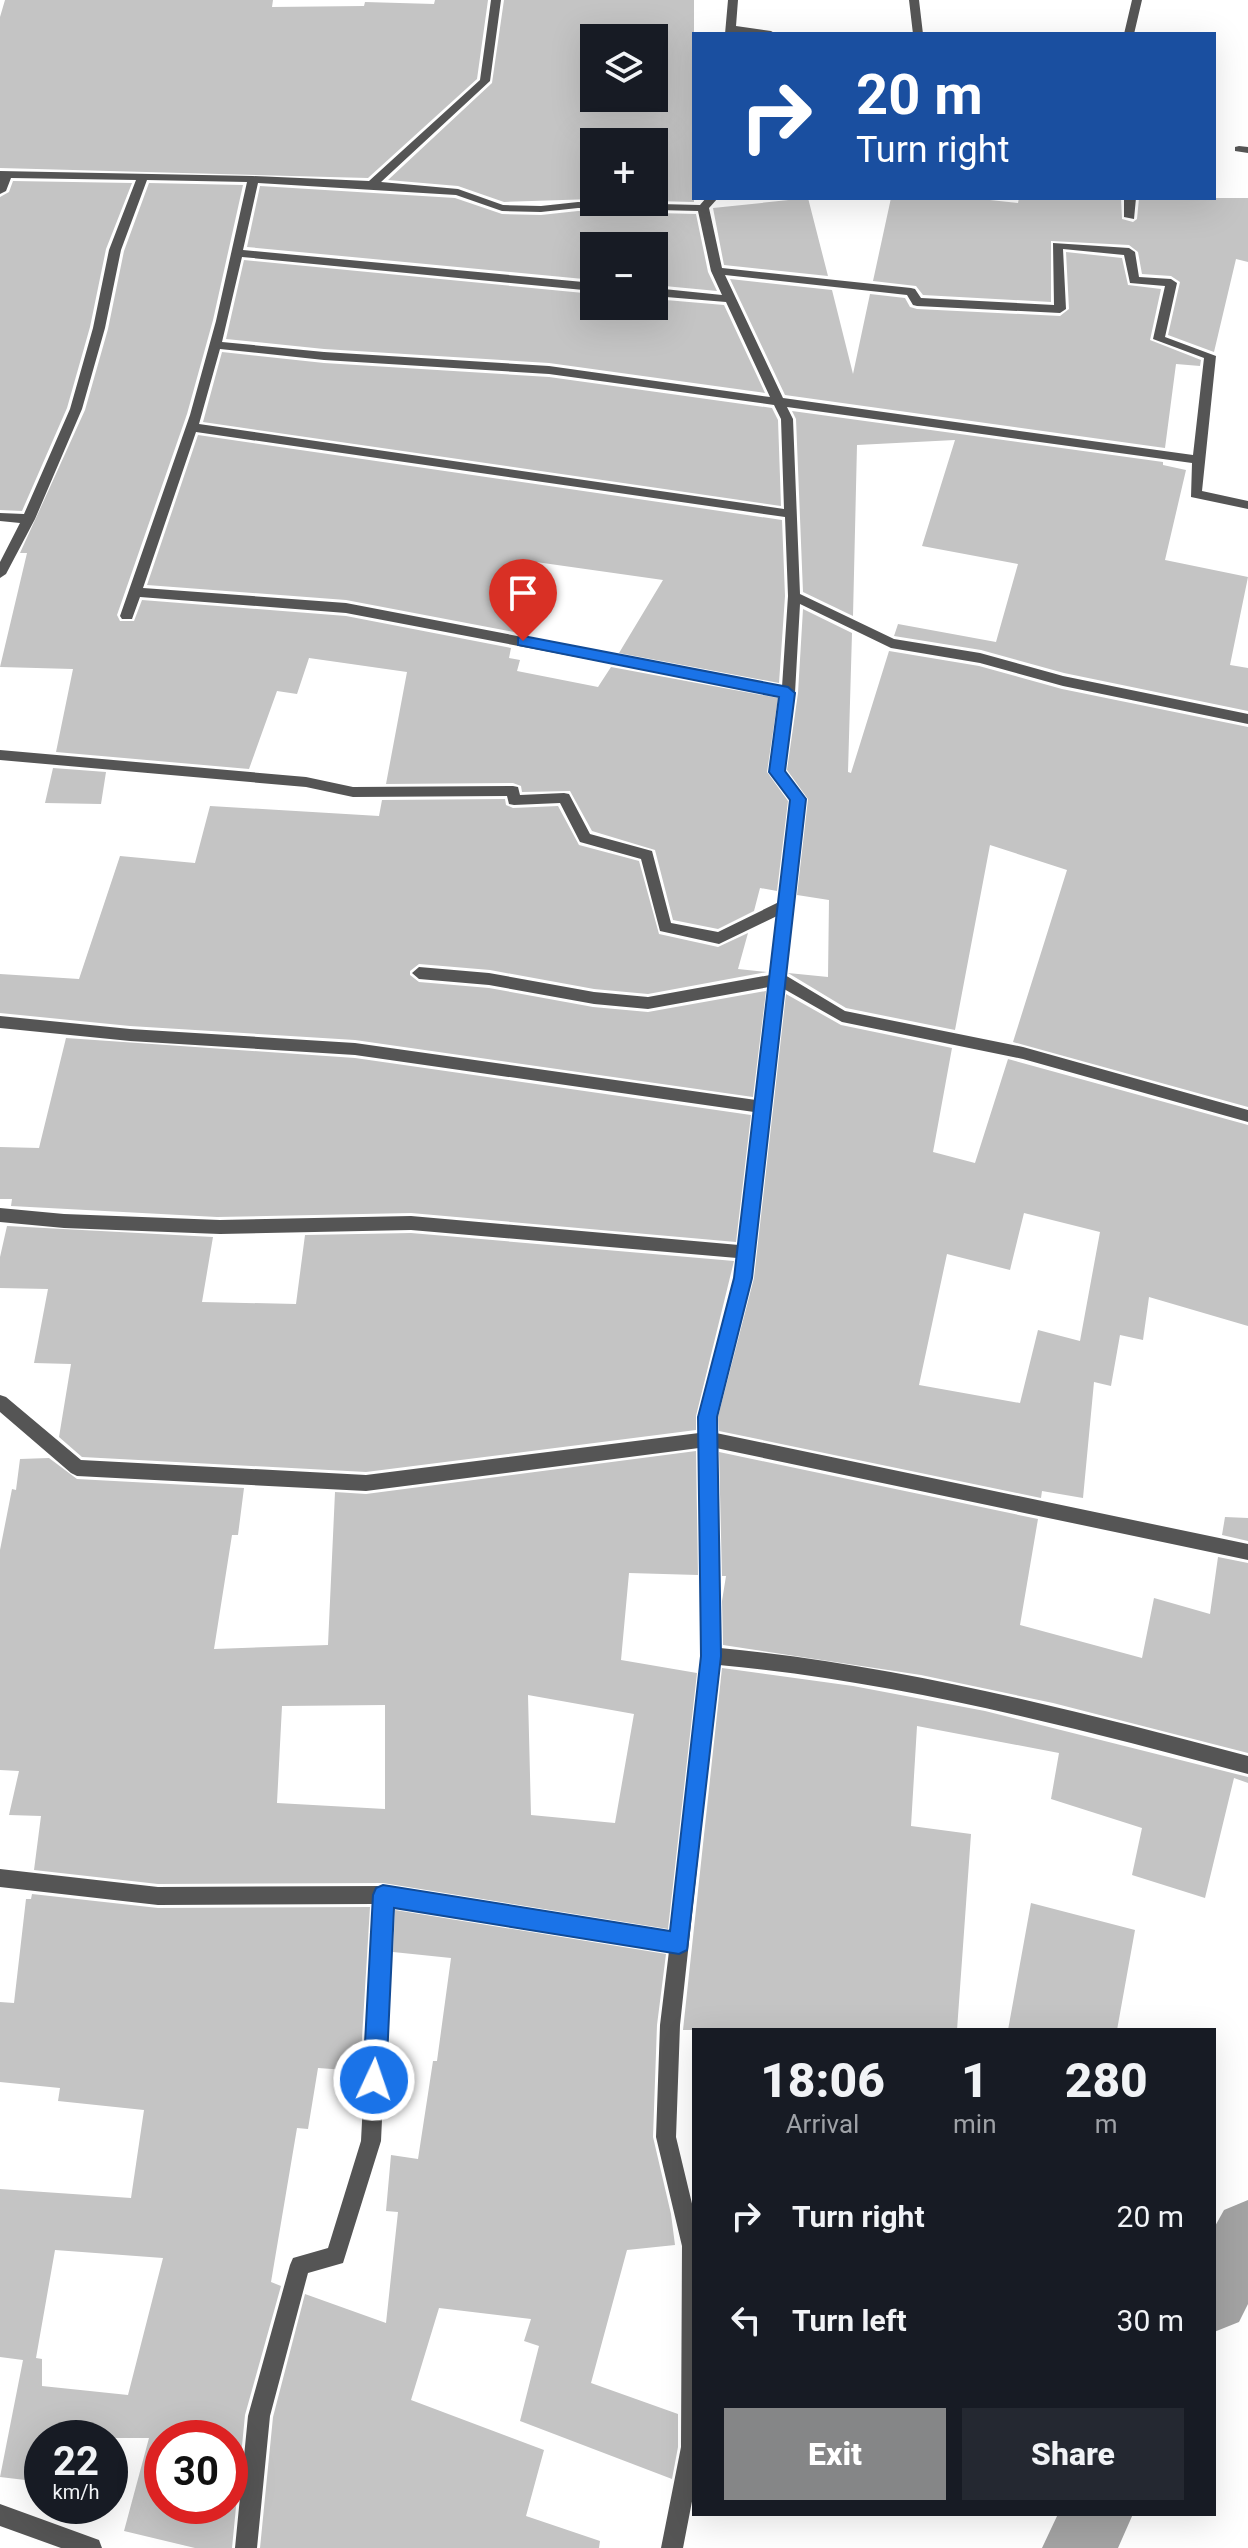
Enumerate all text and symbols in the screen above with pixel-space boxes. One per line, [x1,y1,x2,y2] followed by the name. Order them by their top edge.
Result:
[580,24,668,320] map controls
[580,24,668,112] button: layers
[856,62,983,128] text: 20 m
[724,64,828,168] icon: right
[580,128,668,216] button: +
[856,129,1009,171] text: Turn right
[580,232,668,320] button: −
[489,559,557,641] pin
[501,571,545,615] icon: arrive
[332,2038,416,2122] position arrow
[760,2052,885,2109] text: 18:06
[961,2052,989,2109] text: 1
[1065,2052,1148,2109] text: 280
[786,2109,859,2139] text: Arrival
[953,2109,997,2139] text: min
[1095,2109,1118,2139] text: m
[724,2194,768,2238] icon: right
[792,2199,925,2234] text: Turn right
[1117,2199,1184,2234] text: 20 m
[724,2298,768,2342] icon: left
[792,2303,907,2338] text: Turn left
[1117,2303,1184,2338] text: 30 m
[724,2408,946,2500] button: Exit
[962,2408,1184,2500] button: Share
[144,2420,248,2524] speed limit sign: 30
[53,2438,99,2485] text: 22
[53,2480,99,2504] text: km/h

